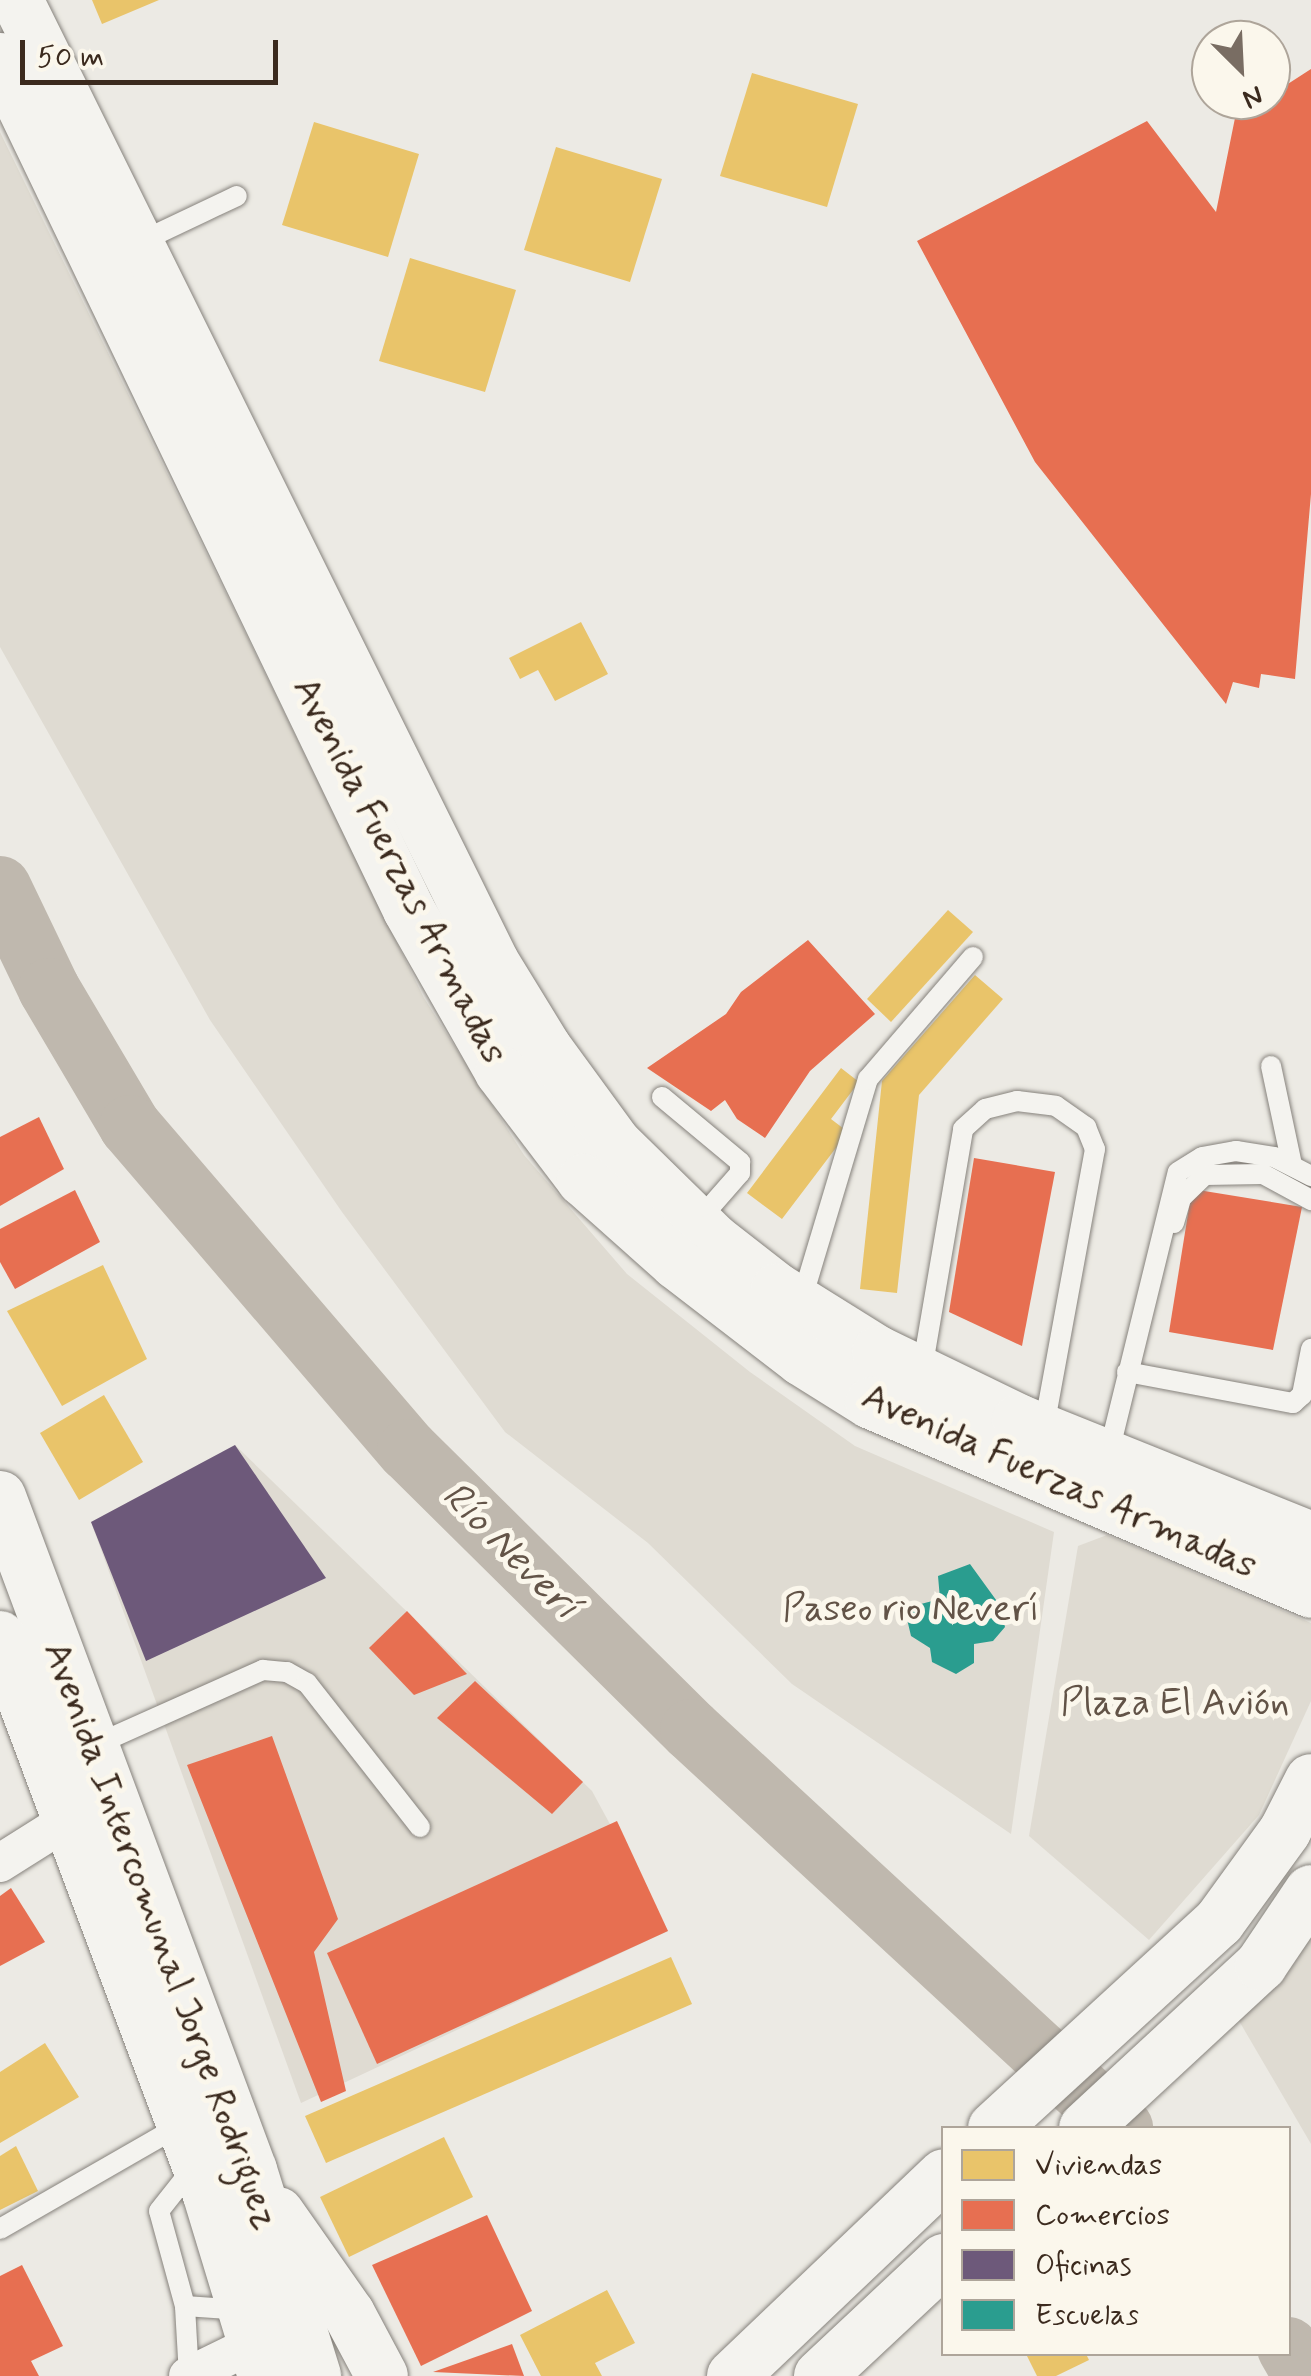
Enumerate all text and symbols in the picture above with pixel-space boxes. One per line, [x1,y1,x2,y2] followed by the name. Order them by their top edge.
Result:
[25,20,282,82] scale bar
[1191,20,1291,120] north arrow
[37,38,104,77] text: 50 m
[1237,75,1269,117] text: N
[281,668,517,1074] street label: Avenida Fuerzas Armadas
[852,1373,1266,1591] street label: Avenida Fuerzas Armadas
[431,1472,589,1630] water label: Río Neverí
[783,1587,1039,1633] park label: Paseo rio Neverí
[30,1630,290,2242] street label: Avenida Intercomunal Jorge Rodriguez
[1062,1681,1288,1727] park label: Plaza El Avión
[941,2126,1291,2356] legend
[1035,2146,1162,2185] text: Viviendas
[1035,2196,1170,2235] text: Comercios
[1035,2246,1132,2285] text: Oficinas
[1035,2296,1139,2335] text: Escuelas

